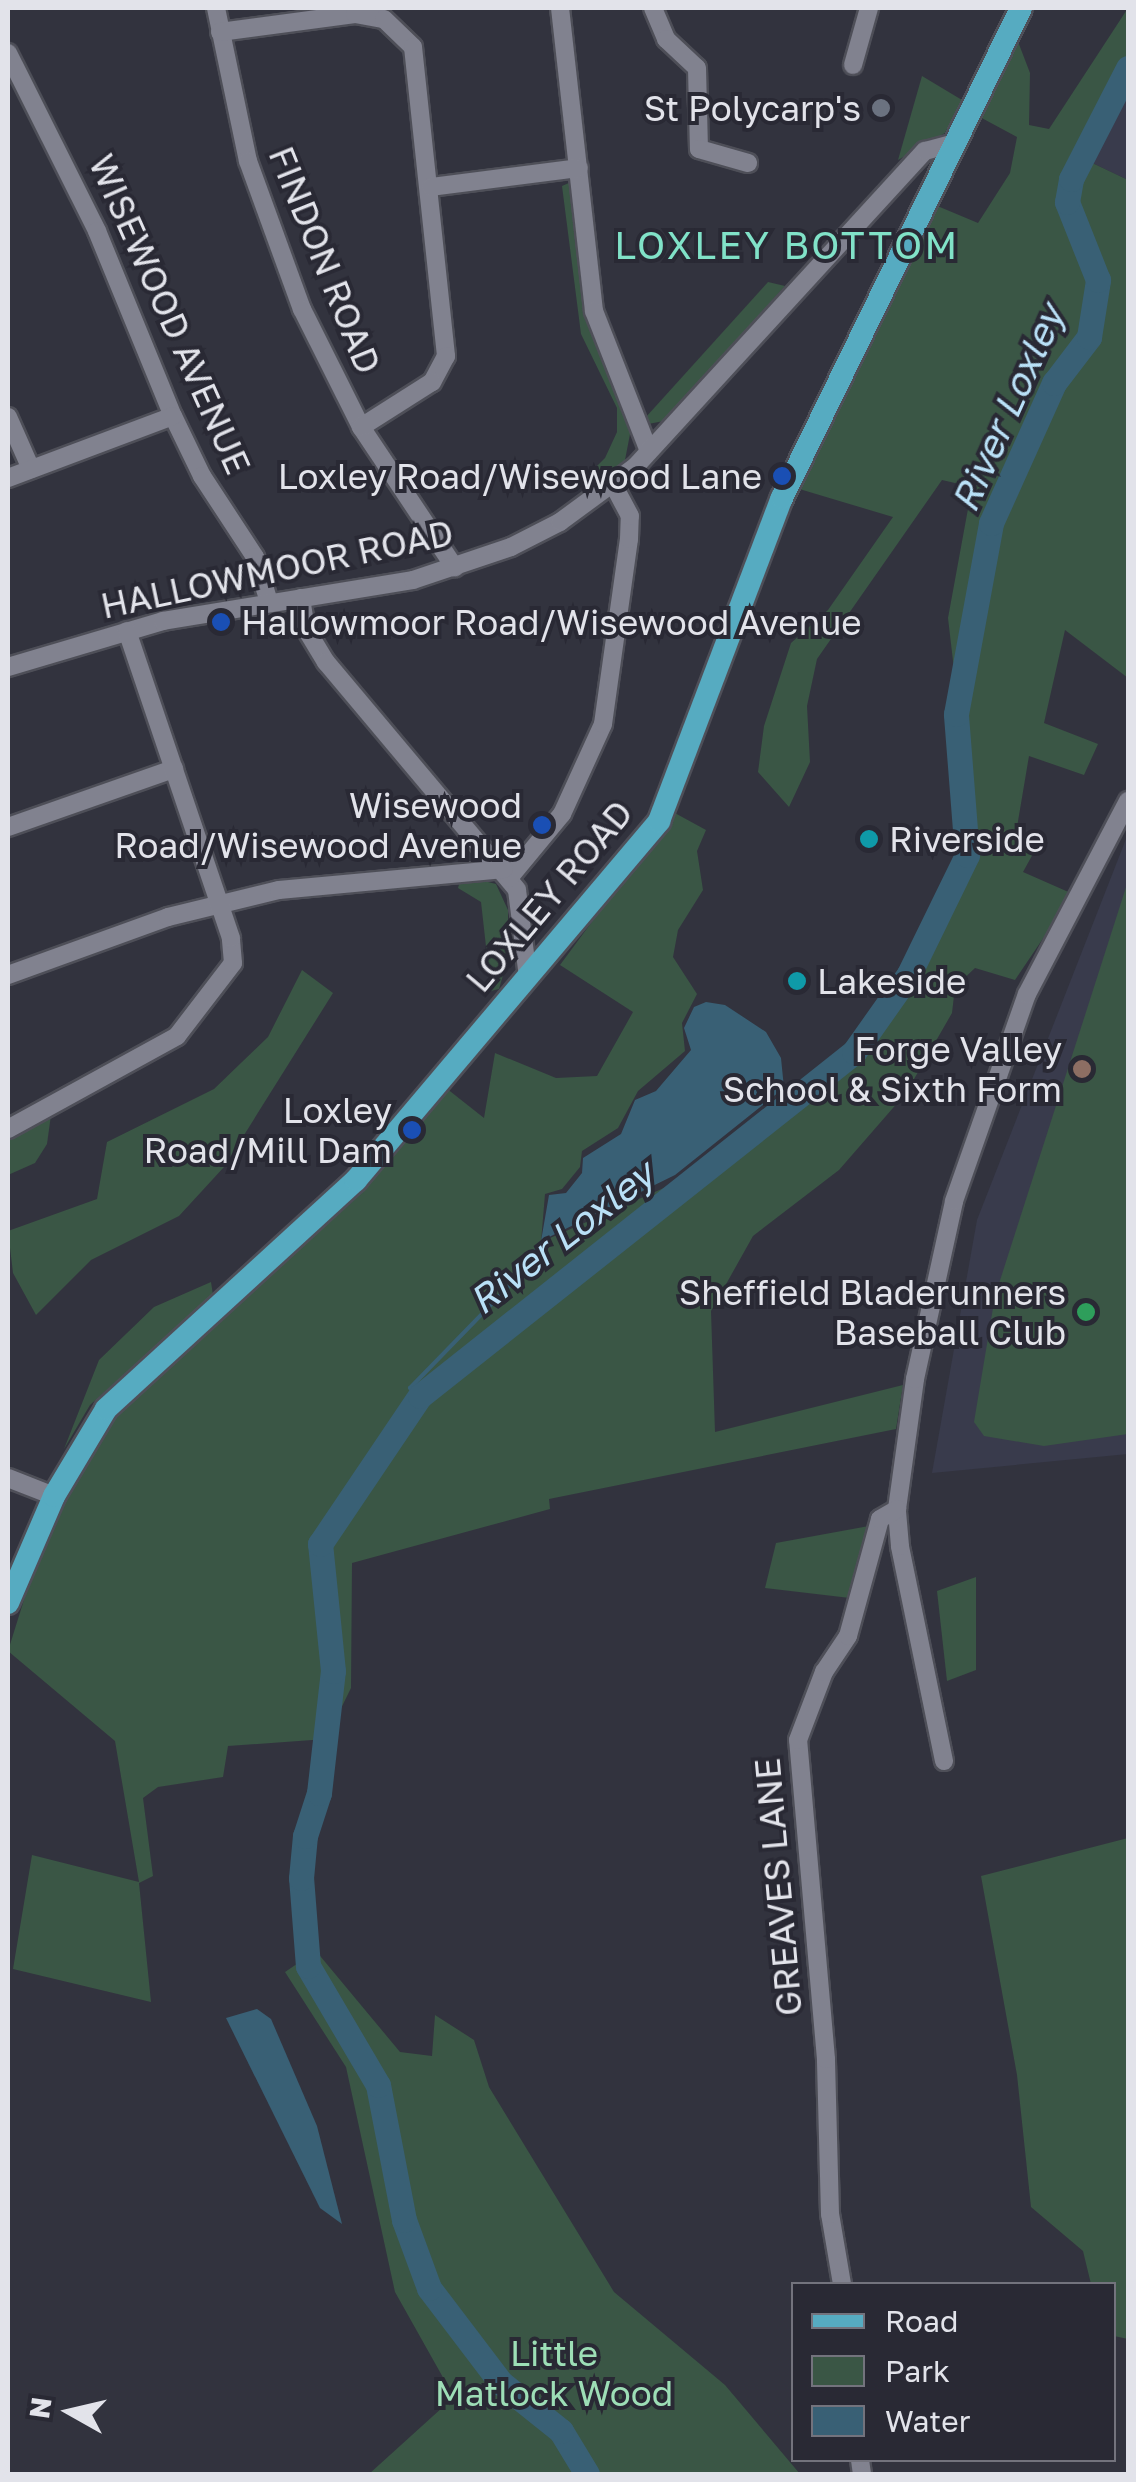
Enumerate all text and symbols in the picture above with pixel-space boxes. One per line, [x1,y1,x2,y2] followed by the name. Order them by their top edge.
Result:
[644,87,861,129] place label: St Polycarp's
[870,97,892,119] marker: St Polycarp's
[260,140,390,380] street label: FINDON ROAD
[81,148,259,480] street label: WISEWOOD AVENUE
[614,222,960,268] district label: LOXLEY BOTTOM
[941,298,1073,518] water label: River Loxley
[278,455,762,497] place label: Loxley Road/Wisewood Lane
[771,465,793,487] marker: Loxley Road/Wisewood Lane
[97,511,457,627] street label: HALLOWMOOR ROAD
[241,601,862,643] place label: Hallowmoor Road/Wisewood Avenue
[210,611,232,633] marker: Hallowmoor Road/Wisewood Avenue
[114,784,522,866] place label: Wisewood Road/Wisewood Avenue
[457,792,641,1000] street label: LOXLEY ROAD
[531,814,553,836] marker: Wisewood Road/Wisewood Avenue
[889,818,1045,860] place label: Riverside
[858,828,880,850] marker: Riverside
[817,960,966,1002] place label: Lakeside
[786,970,808,992] marker: Lakeside
[723,1028,1062,1110] place label: Forge Valley School & Sixth Form
[1071,1058,1093,1080] marker: Forge Valley School & Sixth Form
[144,1089,392,1171] place label: Loxley Road/Mill Dam
[401,1119,423,1141] marker: Loxley Road/Mill Dam
[460,1151,662,1323] water label: River Loxley
[679,1271,1066,1353] place label: Sheffield Bladerunners Baseball Club
[1075,1301,1097,1323] marker: Sheffield Bladerunners Baseball Club
[746,1756,810,2018] street label: GREAVES LANE
[791,2282,1116,2462] legend
[885,2303,959,2339] text: Road
[435,2332,673,2414] park label: Little Matlock Wood
[885,2353,950,2389] text: Park
[20,2362,120,2462] north arrow
[22,2395,58,2421] text: N
[885,2403,970,2439] text: Water

